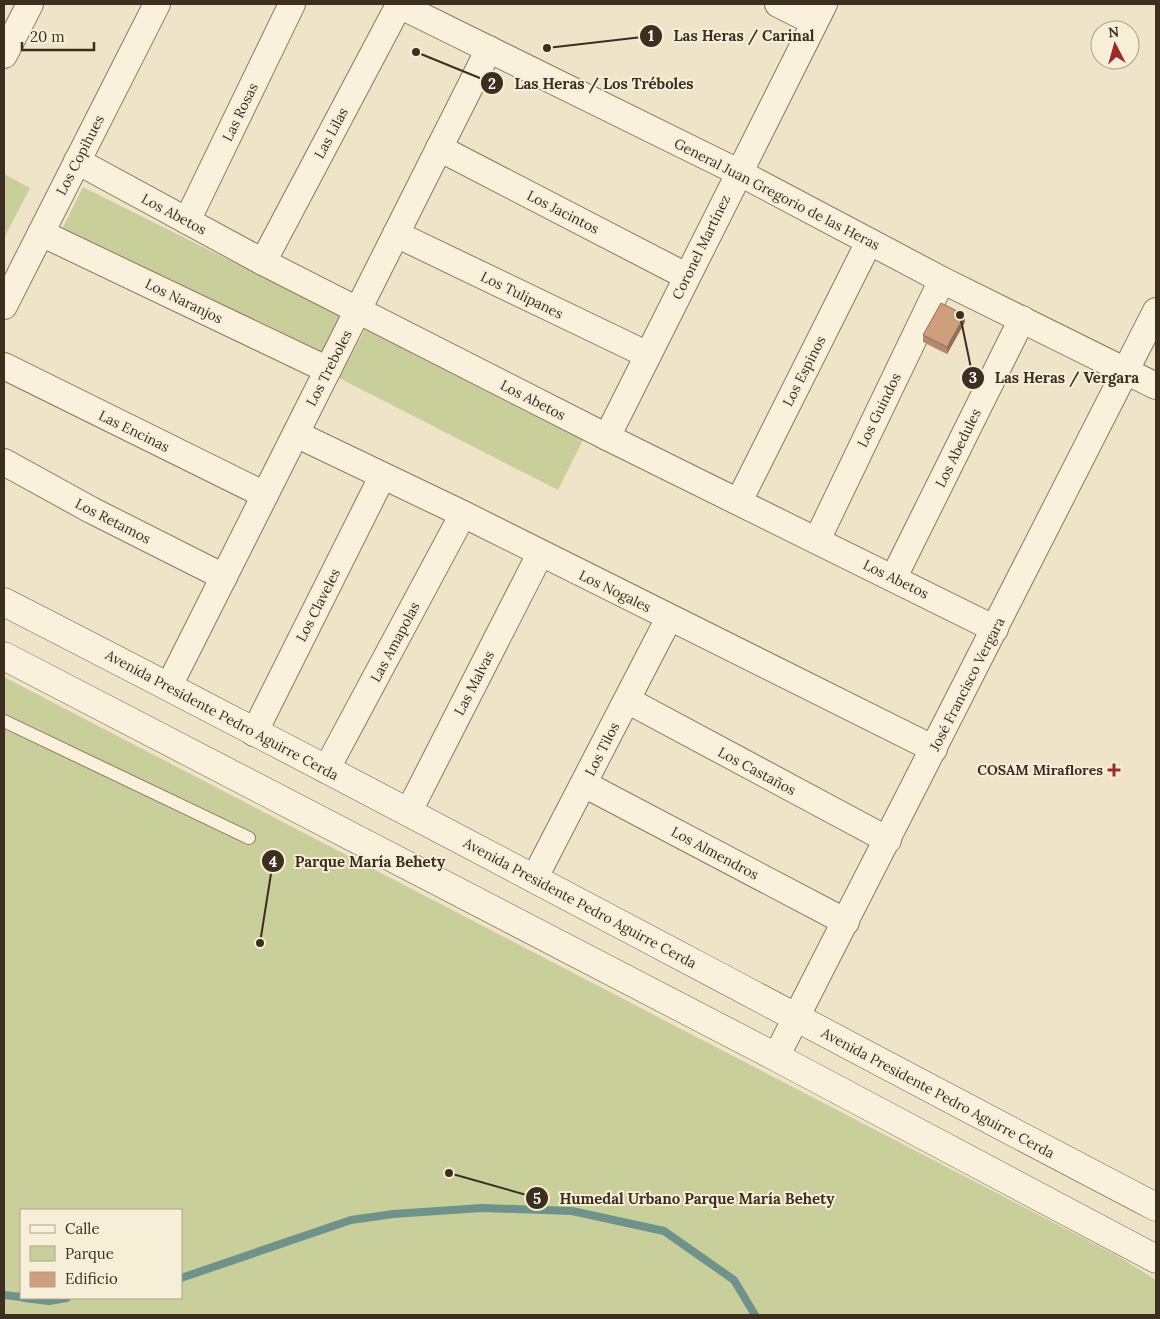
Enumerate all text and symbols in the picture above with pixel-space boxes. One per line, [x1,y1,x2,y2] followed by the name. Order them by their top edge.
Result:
[22,20,95,52] scale bar
[1090,20,1140,70] north arrow
[638,21,824,51] callout: Las Heras / Carinal
[1107,23,1120,42] text: N
[648,26,654,45] text: 1
[674,26,815,46] text: Las Heras / Carinal
[30,27,65,46] text: 20 m
[480,68,704,98] callout: Las Heras / Los Tréboles
[488,74,496,93] text: 2
[514,74,694,94] text: Las Heras / Los Tréboles
[218,80,262,144] street label: Las Rosas
[310,104,352,162] street label: Las Lilas
[52,112,108,198] street label: Los Copihues
[671,134,883,254] street label: General Juan Gregorio de las Heras
[524,186,602,238] street label: Los Jacintos
[138,189,210,239] street label: Los Abetos
[668,192,734,302] street label: Coronel Martínez
[478,267,566,323] street label: Los Tulipanes
[142,274,226,328] street label: Los Naranjos
[302,327,356,409] street label: Los Treboles
[778,333,830,409] street label: Los Espinos
[960,363,1150,393] callout: Las Heras / Vergara
[969,368,977,387] text: 3
[995,368,1139,388] text: Las Heras / Vergara
[853,370,905,450] street label: Los Guindos
[497,376,569,424] street label: Los Abetos
[96,406,172,456] street label: Las Encinas
[931,406,985,490] street label: Los Abedules
[72,494,154,548] street label: Los Retamos
[860,555,932,603] street label: Los Abetos
[292,565,344,645] street label: Los Claveles
[576,566,654,616] street label: Los Nogales
[366,599,424,685] street label: Las Amapolas
[925,614,1009,755] street label: José Francisco Vergara
[102,645,342,784] street label: Avenida Presidente Pedro Aguirre Cerda
[450,648,498,718] street label: Las Malvas
[581,719,623,779] street label: Los Tilos
[715,743,799,799] street label: Los Castaños
[977,761,1103,779] place label: COSAM Miraflores
[1107,763,1121,777] marker: COSAM Miraflores
[668,822,762,884] street label: Los Almendros
[460,833,700,972] street label: Avenida Presidente Pedro Aguirre Cerda
[260,846,455,876] callout: Parque María Behety
[269,852,277,871] text: 4
[295,852,446,871] text: Parque María Behety
[818,1023,1058,1162] street label: Avenida Presidente Pedro Aguirre Cerda
[524,1183,844,1213] callout: Humedal Urbano Parque María Behety
[533,1189,541,1208] text: 5
[559,1189,835,1208] text: Humedal Urbano Parque María Behety
[20,1209,182,1299] legend
[65,1219,100,1238] text: Calle
[65,1244,114,1263] text: Parque
[65,1269,118,1288] text: Edificio

